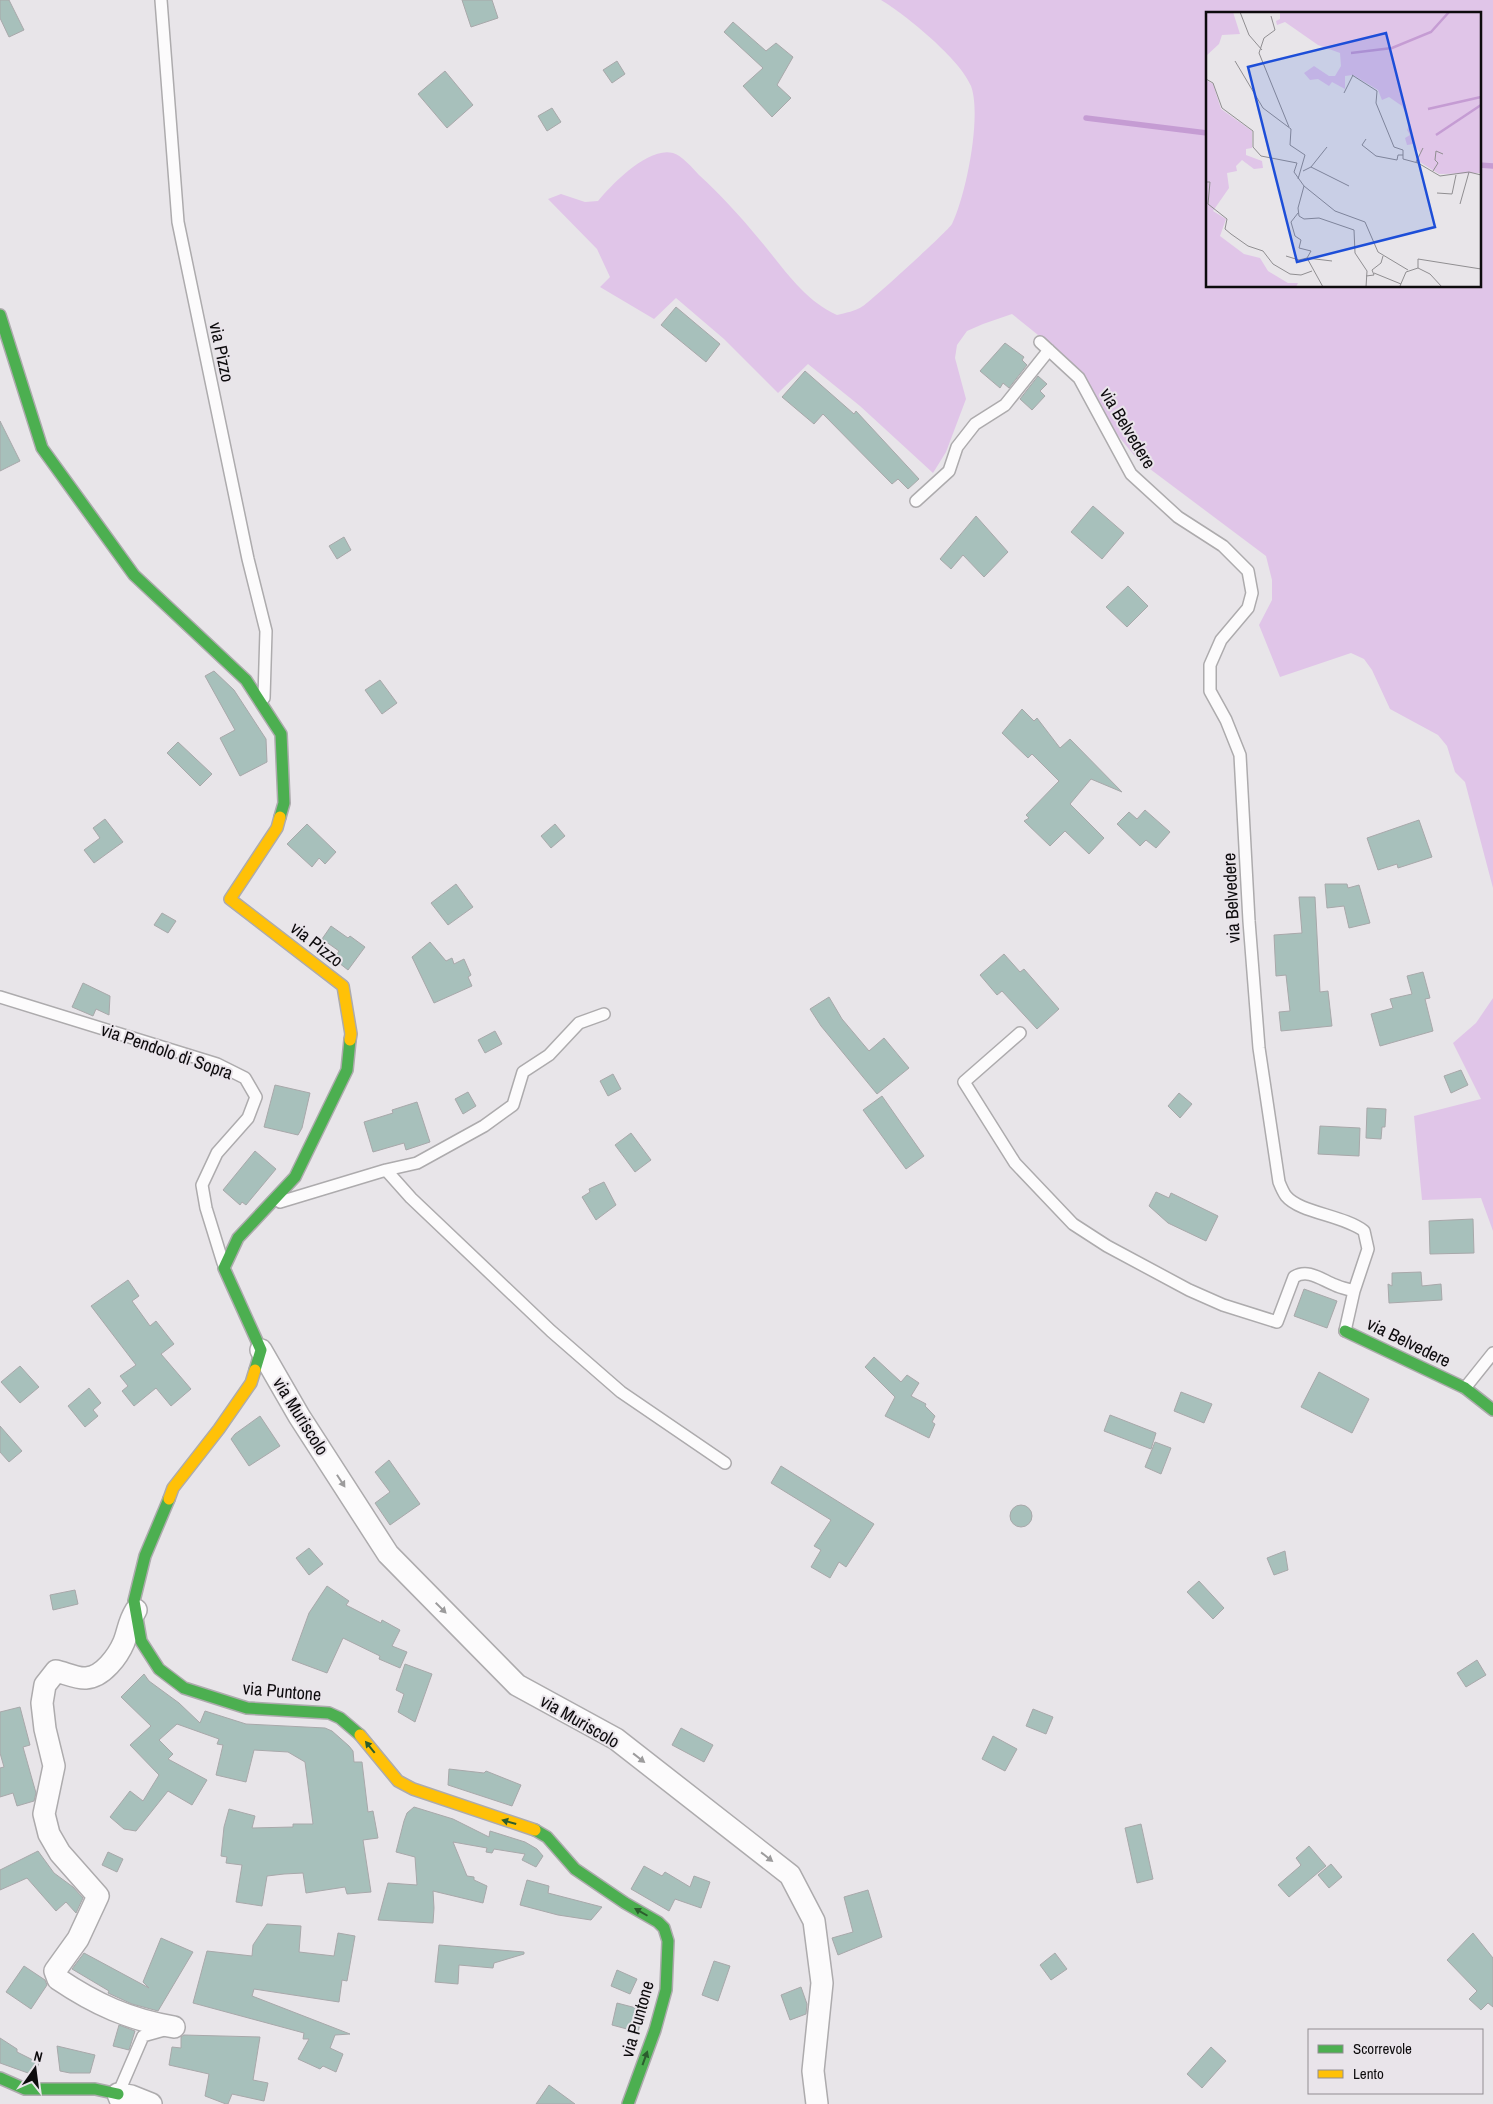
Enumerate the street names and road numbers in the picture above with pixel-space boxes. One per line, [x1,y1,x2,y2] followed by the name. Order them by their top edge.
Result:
[203,320,241,384] street label: via Pizzo
[1094,383,1162,473] street label: via Belvedere
[1216,852,1246,944] street label: via Belvedere
[285,915,349,973] street label: via Pizzo
[98,1017,236,1085] street label: via Pendolo di Sopra
[1363,1311,1455,1373] street label: via Belvedere
[267,1372,335,1460] street label: via Muriscolo
[242,1675,322,1707] street label: via Puntone
[536,1688,624,1754] street label: via Muriscolo
[614,1978,660,2060] street label: via Puntone

